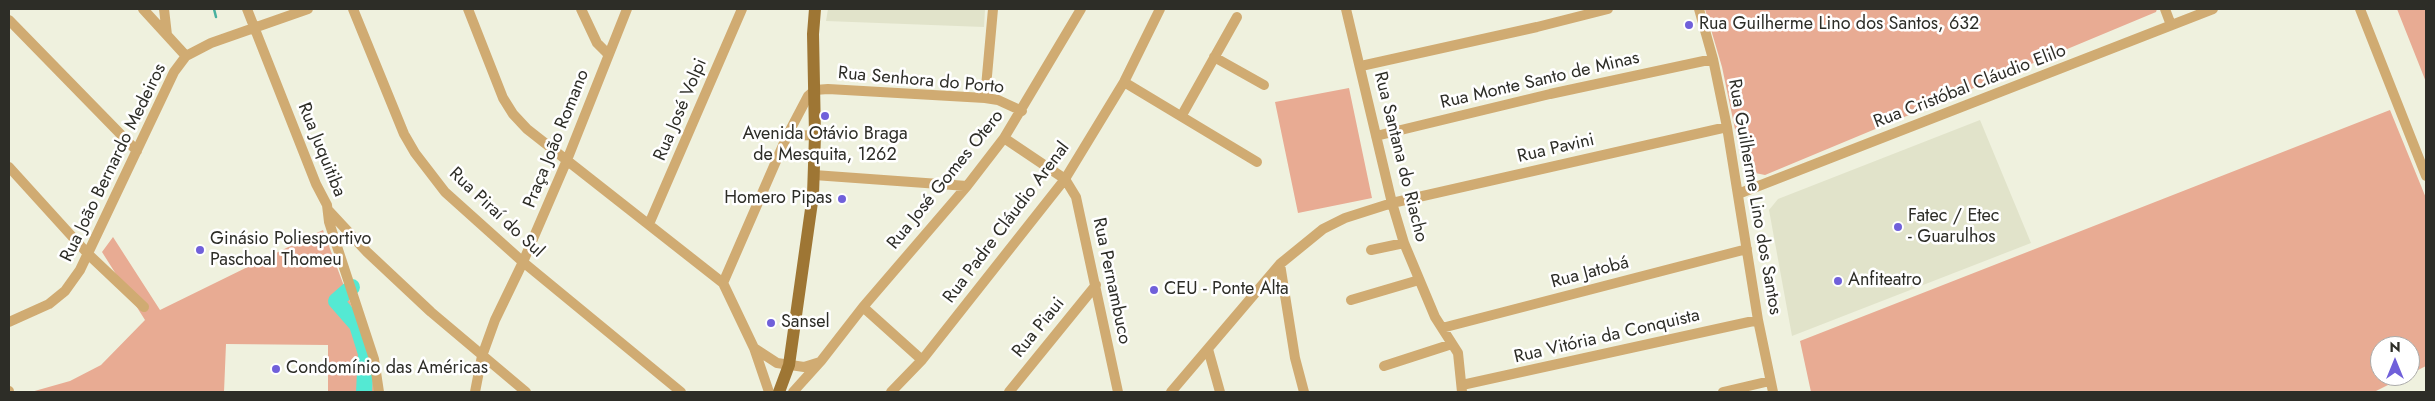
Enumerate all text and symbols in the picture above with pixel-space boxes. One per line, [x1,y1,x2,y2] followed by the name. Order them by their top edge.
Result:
[1699,14,1979,36] place label: Rua Guilherme Lino dos Santos, 632
[1683,19,1695,31] marker: Rua Guilherme Lino dos Santos, 632
[1871,40,2069,134] street label: Rua Cristóbal Cláudio Elilo
[1438,48,1642,114] street label: Rua Monte Santo de Minas
[650,56,712,164] street label: Rua José Volpi
[57,60,171,266] street label: Rua João Bernardo Medeiros
[837,63,1005,99] street label: Rua Senhora do Porto
[519,67,595,211] street label: Praça João Romano
[1368,70,1432,244] street label: Rua Santana do Riacho
[1723,77,1785,317] street label: Rua Guilherme Lino dos Santos
[292,100,350,200] street label: Rua Juquitiba
[883,106,1009,254] street label: Rua José Gomes Otero
[819,110,831,122] marker: Avenida Otávio Braga de Mesquita, 1262
[742,124,908,166] place label: Avenida Otávio Braga de Mesquita, 1262
[1515,130,1597,168] street label: Rua Pavini
[939,138,1075,308] street label: Rua Padre Cláudio Arenal
[444,164,548,262] street label: Rua Piraí do Sul
[724,188,832,210] place label: Homero Pipas
[836,193,848,205] marker: Homero Pipas
[1908,206,1999,248] place label: Fatec / Etec - Guarulhos
[1087,216,1135,346] street label: Rua Pernambuco
[1892,221,1904,233] marker: Fatec / Etec - Guarulhos
[210,229,371,272] place label: Ginásio Poliesportivo Paschoal Thomeu
[194,244,206,256] marker: Ginásio Poliesportivo Paschoal Thomeu
[1549,252,1631,294] street label: Rua Jatobá
[1848,270,1921,292] place label: Anfiteatro
[1832,275,1844,287] marker: Anfiteatro
[1164,279,1289,301] place label: CEU - Ponte Alta
[1148,284,1160,296] marker: CEU - Ponte Alta
[1008,294,1070,362] street label: Rua Piaui
[1512,305,1702,369] street label: Rua Vitória da Conquista
[781,312,830,334] place label: Sansel
[765,317,777,329] marker: Sansel
[2370,336,2420,386] north arrow
[2389,337,2401,357] text: N
[286,358,488,380] place label: Condomínio das Américas
[270,363,282,375] marker: Condomínio das Américas

